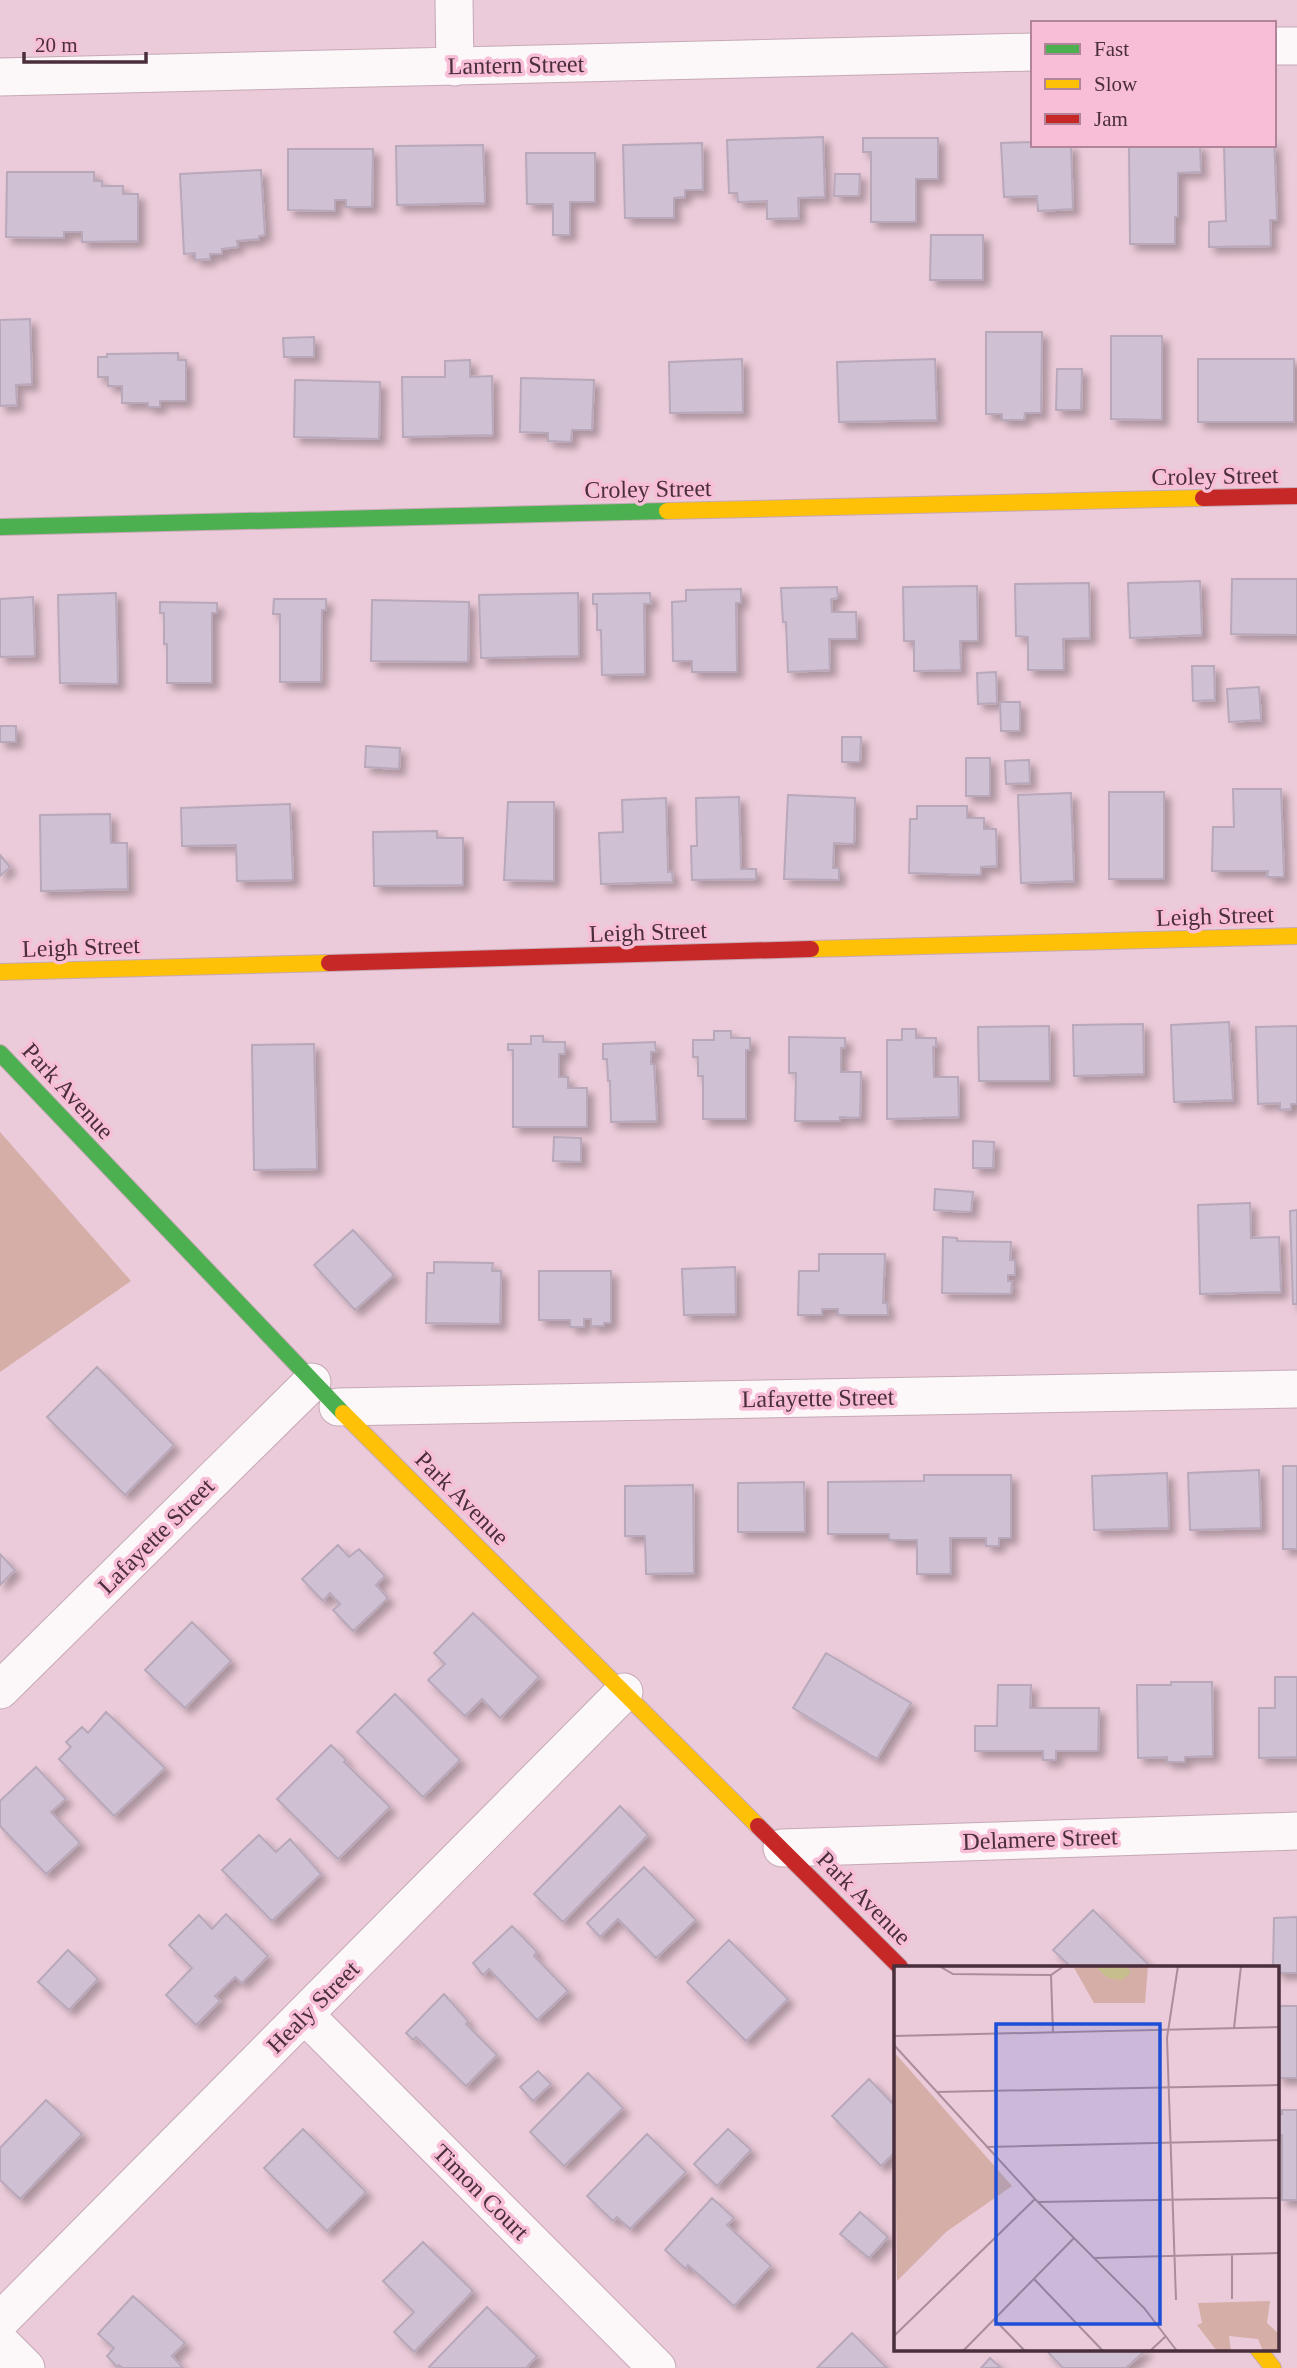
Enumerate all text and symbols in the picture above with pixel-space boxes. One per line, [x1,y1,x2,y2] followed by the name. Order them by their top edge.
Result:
[24,21,147,65] scale bar
[1031,21,1276,147] legend
[35,33,78,57] text: 20 m
[1094,37,1129,61] text: Fast
[447,51,585,79] street label: Lantern Street
[1094,72,1138,96] text: Slow
[1094,107,1128,131] text: Jam
[1151,462,1279,490] street label: Croley Street
[584,475,712,503] street label: Croley Street
[1156,901,1275,931] street label: Leigh Street
[589,917,708,947] street label: Leigh Street
[22,932,141,962] street label: Leigh Street
[17,1038,119,1144] street label: Park Avenue
[741,1384,895,1412] street label: Lafayette Street
[410,1446,514,1550] street label: Park Avenue
[93,1473,219,1599] street label: Lafayette Street
[962,1823,1118,1855] street label: Delamere Street
[812,1846,916,1950] street label: Park Avenue
[262,1955,365,2058] street label: Healy Street
[894,1966,1280,2350] inset map
[428,2139,534,2245] street label: Timon Court

